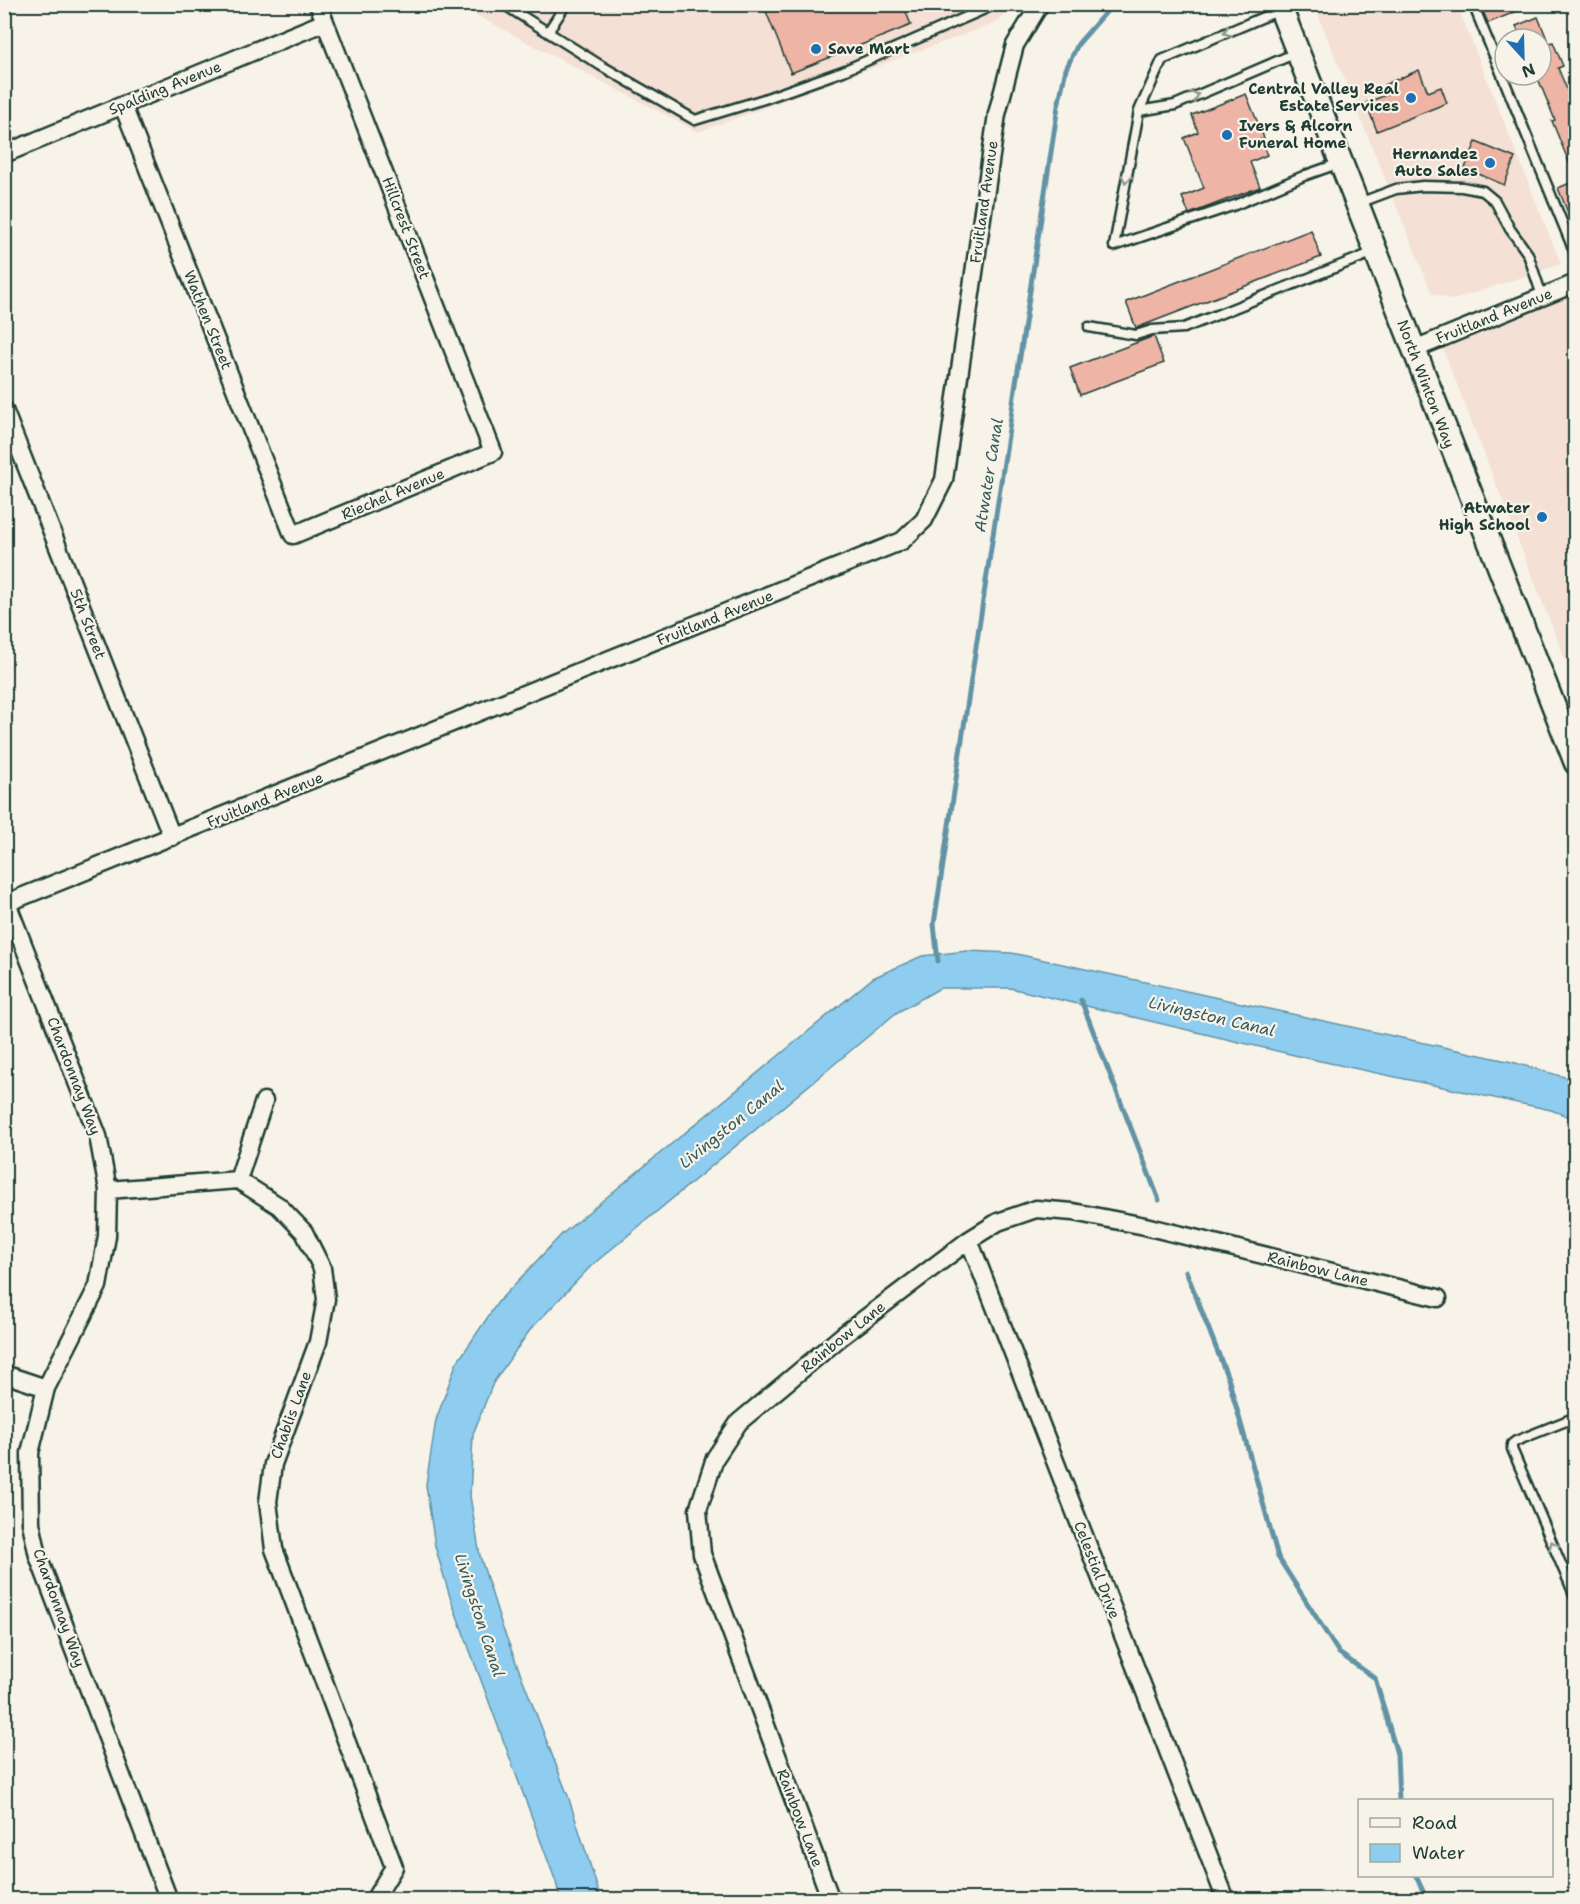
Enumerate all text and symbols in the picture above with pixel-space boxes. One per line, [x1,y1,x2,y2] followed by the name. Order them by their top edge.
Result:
[1222,25,1233,37] one-way arrow
[1493,27,1553,87] north arrow
[828,39,910,59] place label: Save Mart
[809,42,823,56] marker: Save Mart
[106,56,224,120] street label: Spalding Avenue
[1519,58,1538,83] text: N
[1248,79,1399,116] place label: Central Valley Real Estate Services
[1404,91,1418,105] marker: Central Valley Real Estate Services
[1189,92,1200,104] one-way arrow
[1239,116,1353,153] place label: Ivers & Alcorn Funeral Home
[1220,128,1234,142] marker: Ivers & Alcorn Funeral Home
[965,139,1003,265] street label: Fruitland Avenue
[1392,144,1478,181] place label: Hernandez Auto Sales
[1483,156,1497,170] marker: Hernandez Auto Sales
[377,174,435,282] street label: Hillcrest Street
[1121,174,1133,184] one-way arrow
[179,268,237,372] street label: Wathen Street
[1433,284,1555,348] street label: Fruitland Avenue
[1392,317,1460,451] street label: North Winton Way
[969,417,1008,534] water label: Atwater Canal
[338,463,448,525] street label: Riechel Avenue
[1439,498,1530,535] place label: Atwater High School
[1535,510,1549,524] marker: Atwater High School
[65,586,111,662] street label: 5th Street
[654,586,776,650] street label: Fruitland Avenue
[204,768,326,832] street label: Fruitland Avenue
[1147,992,1277,1041] water label: Livingston Canal
[42,1014,106,1138] street label: Chardonnay Way
[675,1076,788,1173] water label: Livingston Canal
[1265,1247,1371,1291] street label: Rainbow Lane
[797,1297,889,1377] street label: Rainbow Lane
[266,1368,316,1462] street label: Chablis Lane
[1069,1518,1125,1622] street label: Celestial Drive
[1548,1540,1560,1551] one-way arrow
[28,1546,90,1670] street label: Chardonnay Way
[450,1551,509,1680] water label: Livingston Canal
[772,1766,828,1870] street label: Rainbow Lane
[1358,1799,1553,1877] legend
[1412,1811,1457,1835] text: Road
[1412,1841,1465,1865] text: Water

